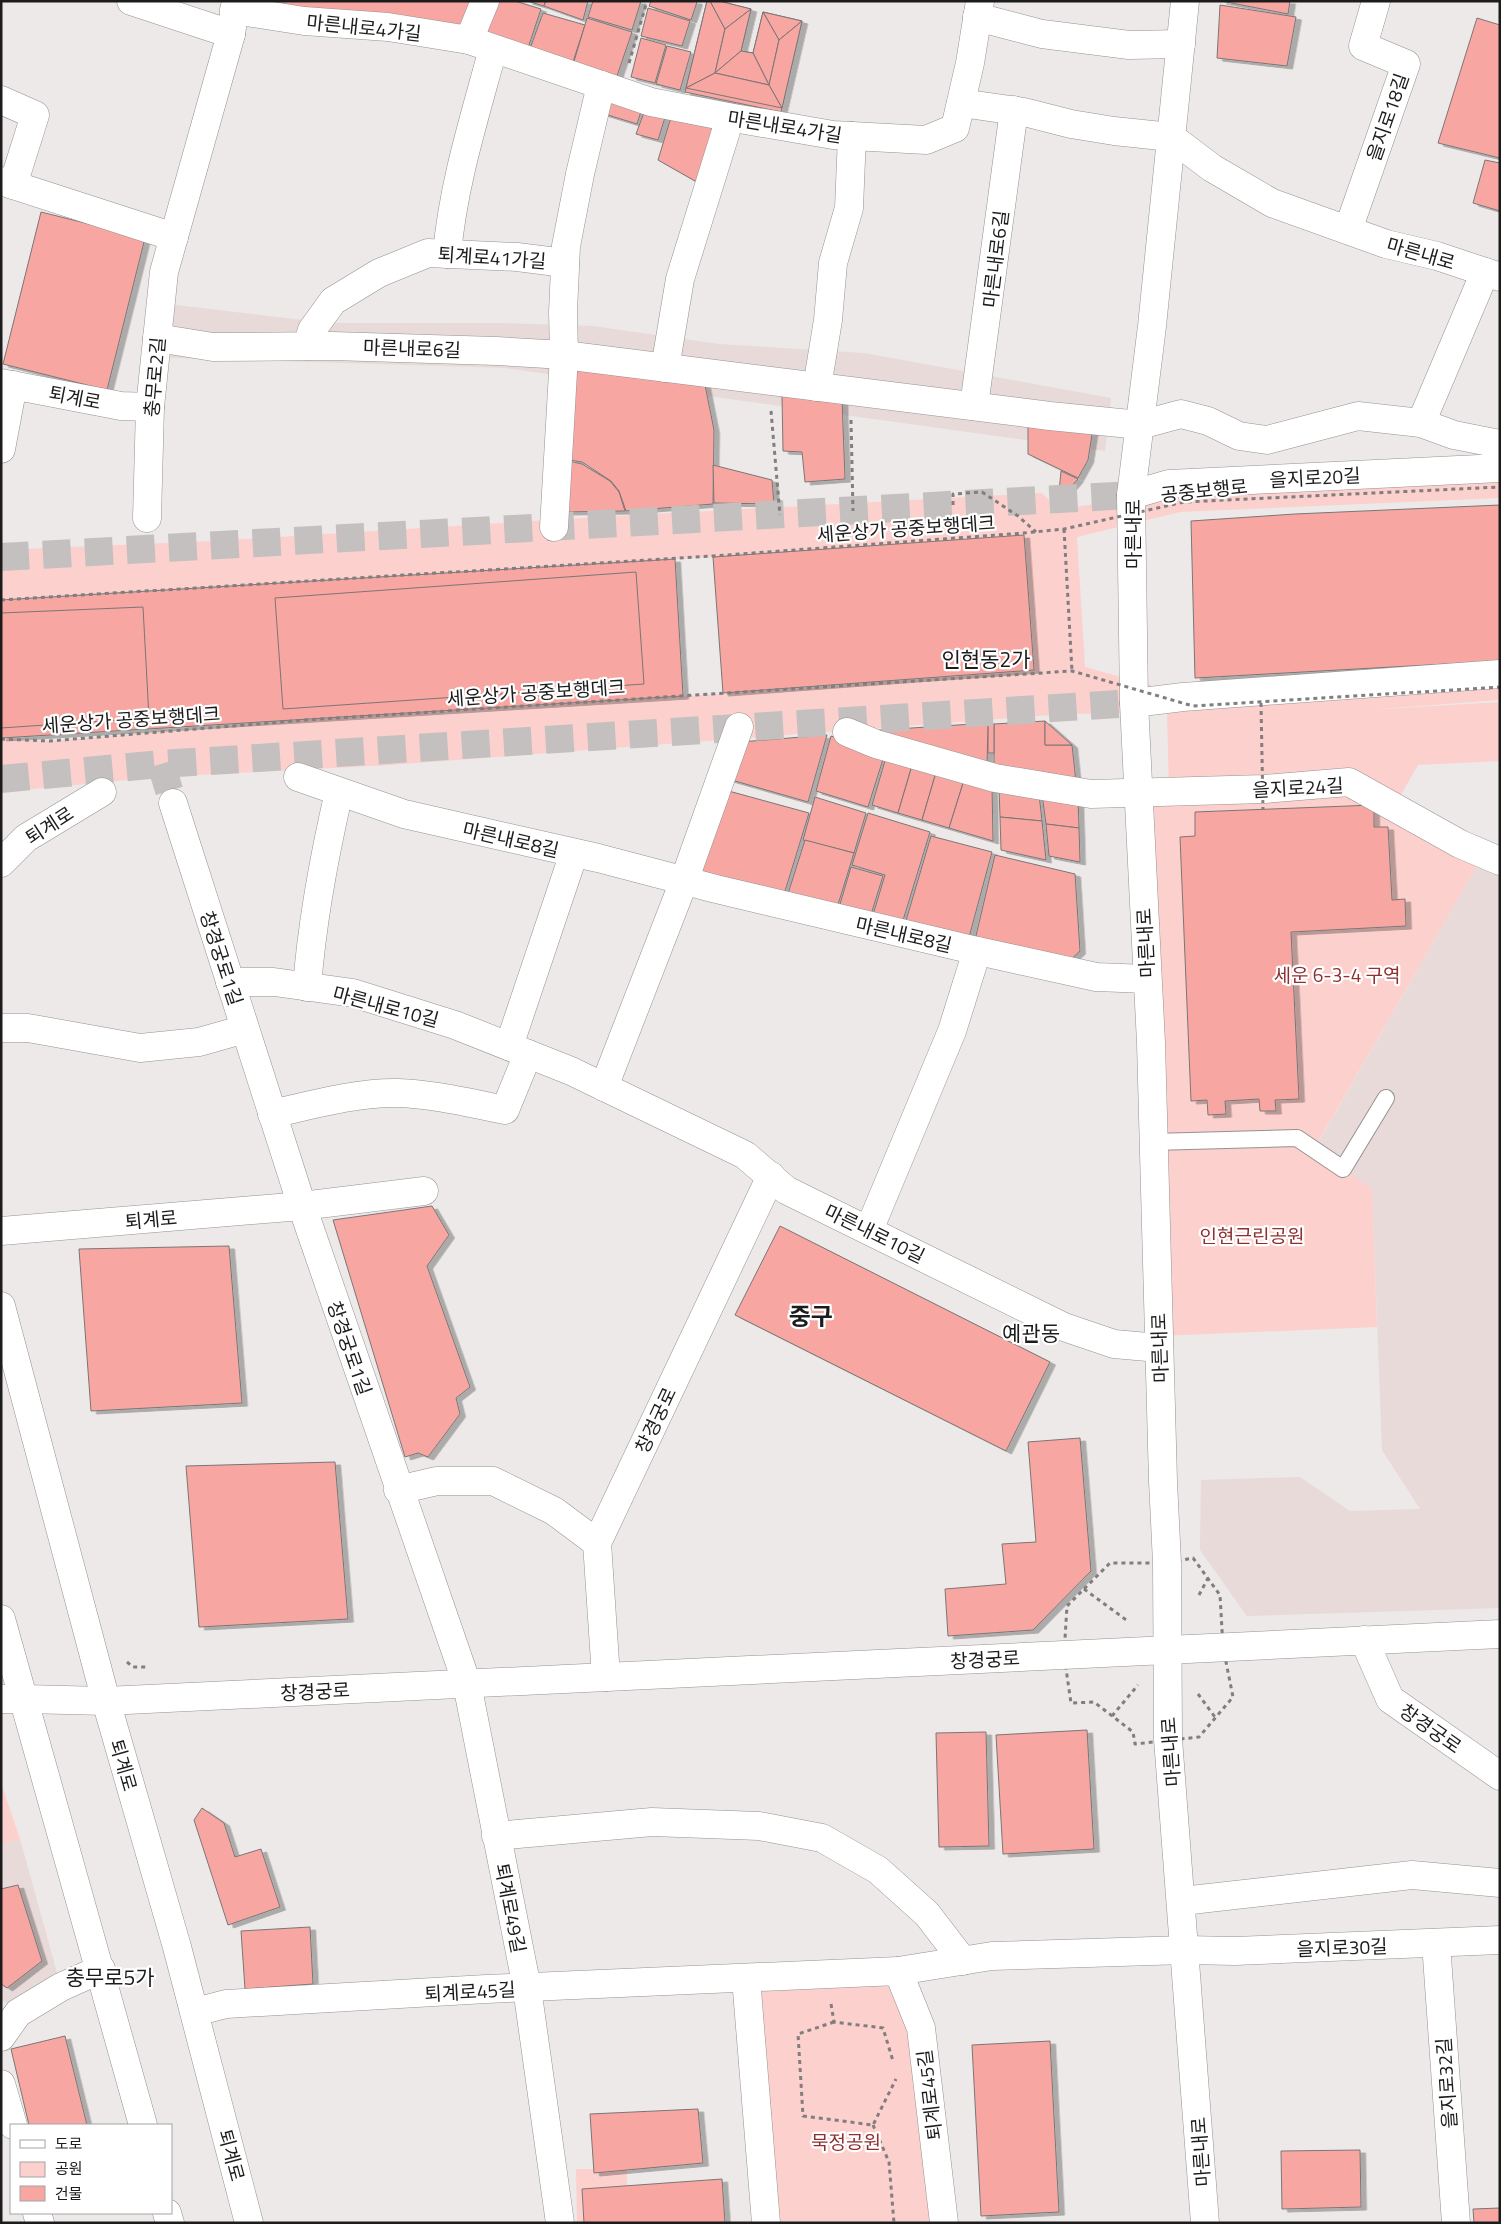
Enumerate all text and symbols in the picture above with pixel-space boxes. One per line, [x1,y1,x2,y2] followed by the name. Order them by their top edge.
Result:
[305,7,423,47] street label: 마른내로4가길
[1358,69,1416,165] street label: 을지로18길
[726,103,844,149] street label: 마른내로4가길
[975,209,1015,309] street label: 마른내로6길
[1383,229,1459,277] street label: 마른내로
[437,239,547,275] street label: 퇴계로41가길
[363,332,461,364] street label: 마른내로6길
[136,336,172,418] street label: 충무로2길
[46,378,104,416] street label: 퇴계로
[1269,460,1361,494] street label: 을지로20길
[1159,471,1249,509] street label: 공중보행로
[1118,499,1147,569] street label: 마른내로
[816,507,996,549] street label: 세운상가 공중보행데크
[941,643,1031,675] district label: 인현동2가
[446,671,626,713] street label: 세운상가 공중보행데크
[41,698,221,740] street label: 세운상가 공중보행데크
[1252,770,1344,804] street label: 을지로24길
[19,799,79,851] street label: 퇴계로
[460,814,562,864] street label: 마른내로8길
[193,907,251,1009] street label: 창경궁로1길
[1129,907,1161,979] street label: 마른내로
[853,909,955,959] street label: 마른내로8길
[1274,960,1400,989] park label: 세운 6-3-4 구역
[330,978,442,1034] street label: 마른내로10길
[820,1196,930,1270] street label: 마른내로10길
[124,1202,178,1236] street label: 퇴계로
[1200,1221,1304,1250] park label: 인현근린공원
[320,1297,380,1399] street label: 창경궁로1길
[789,1298,833,1334] district label: 중구
[1143,1313,1175,1383] street label: 마른내로
[1002,1317,1060,1349] district label: 예관동
[627,1382,683,1458] street label: 창경궁로
[949,1643,1021,1675] street label: 창경궁로
[279,1675,351,1707] street label: 창경궁로
[1394,1696,1468,1760] street label: 창경궁로
[1153,1716,1187,1788] street label: 마른내로
[103,1736,145,1794] street label: 퇴계로
[488,1860,534,1956] street label: 퇴계로49길
[1296,1931,1388,1963] street label: 을지로30길
[65,1961,155,1993] district label: 충무로5가
[424,1974,516,2008] street label: 퇴계로45길
[1428,2036,1464,2130] street label: 을지로32길
[909,2048,949,2142] street label: 퇴계로45길
[1183,2116,1217,2188] street label: 마른내로
[10,2124,172,2214] legend
[211,2126,253,2184] street label: 퇴계로
[811,2127,881,2156] park label: 묵정공원
[55,2132,83,2155] text: 도로
[55,2157,83,2180] text: 공원
[55,2182,83,2205] text: 건물

